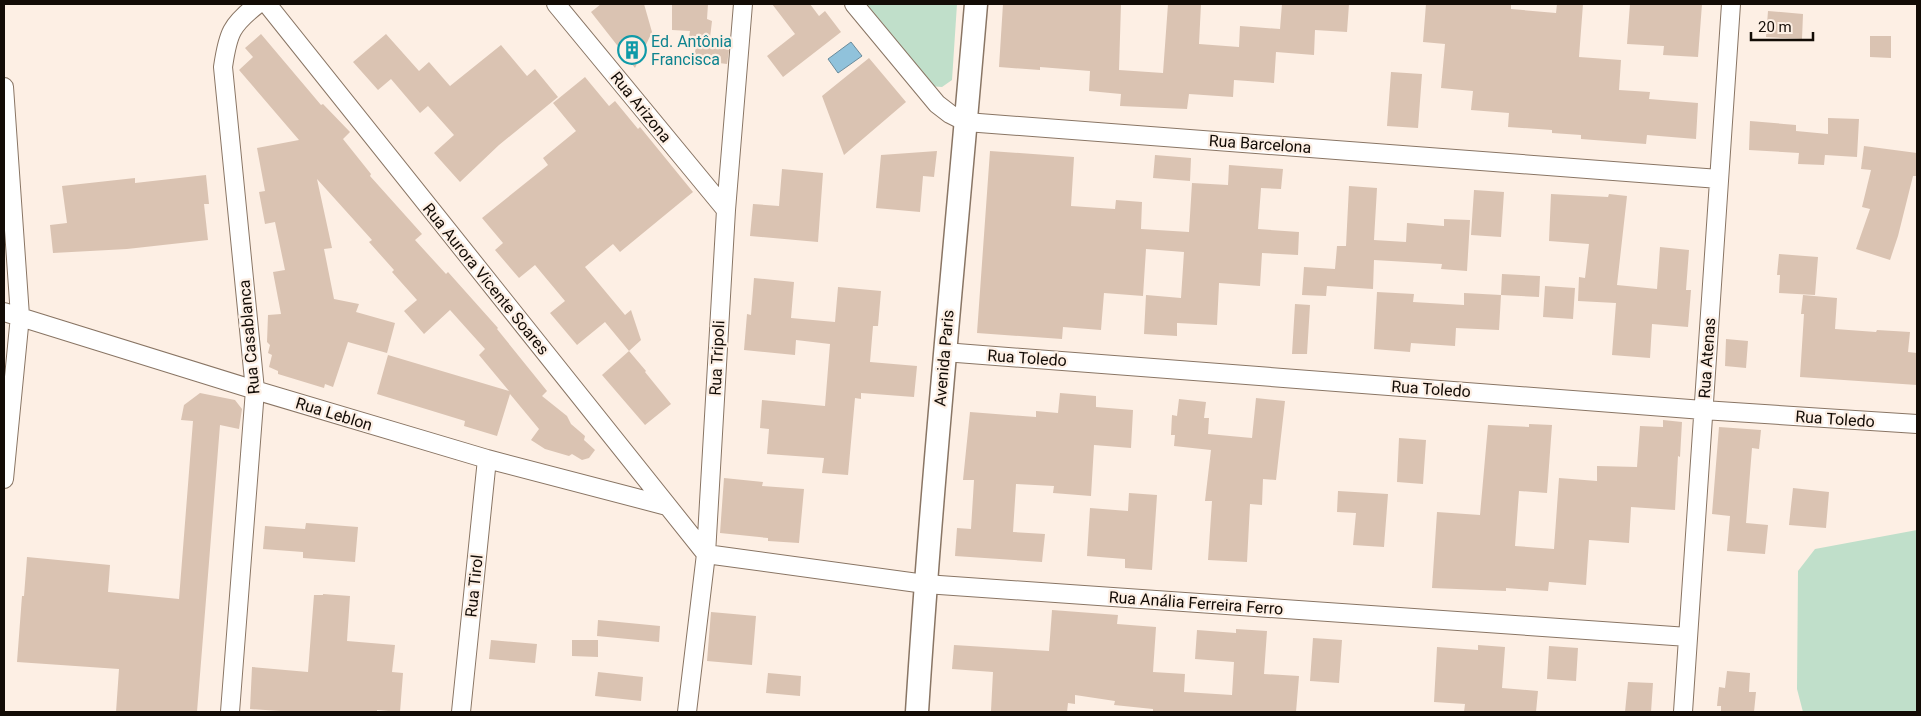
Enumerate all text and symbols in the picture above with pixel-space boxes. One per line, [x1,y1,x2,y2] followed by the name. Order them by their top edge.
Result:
[1751,10,1814,42] scale bar
[1758,18,1792,36] text: 20 m
[651,32,732,69] place label: Ed. Antônia Francisca
[617,35,647,65] building icon: Ed. Antônia Francisca
[607,68,675,146] street label: Rua Arizona
[1208,131,1312,157] street label: Rua Barcelona
[419,199,553,359] street label: Rua Aurora Vicente Soares
[235,279,263,395] street label: Rua Casablanca
[930,309,958,407] street label: Avenida Paris
[1695,317,1719,399] street label: Rua Atenas
[706,320,728,396] street label: Rua Tripoli
[987,346,1067,370] street label: Rua Toledo
[1391,377,1471,401] street label: Rua Toledo
[293,393,375,435] street label: Rua Leblon
[1795,407,1875,431] street label: Rua Toledo
[461,554,487,618] street label: Rua Tirol
[1108,587,1284,619] street label: Rua Anália Ferreira Ferro

